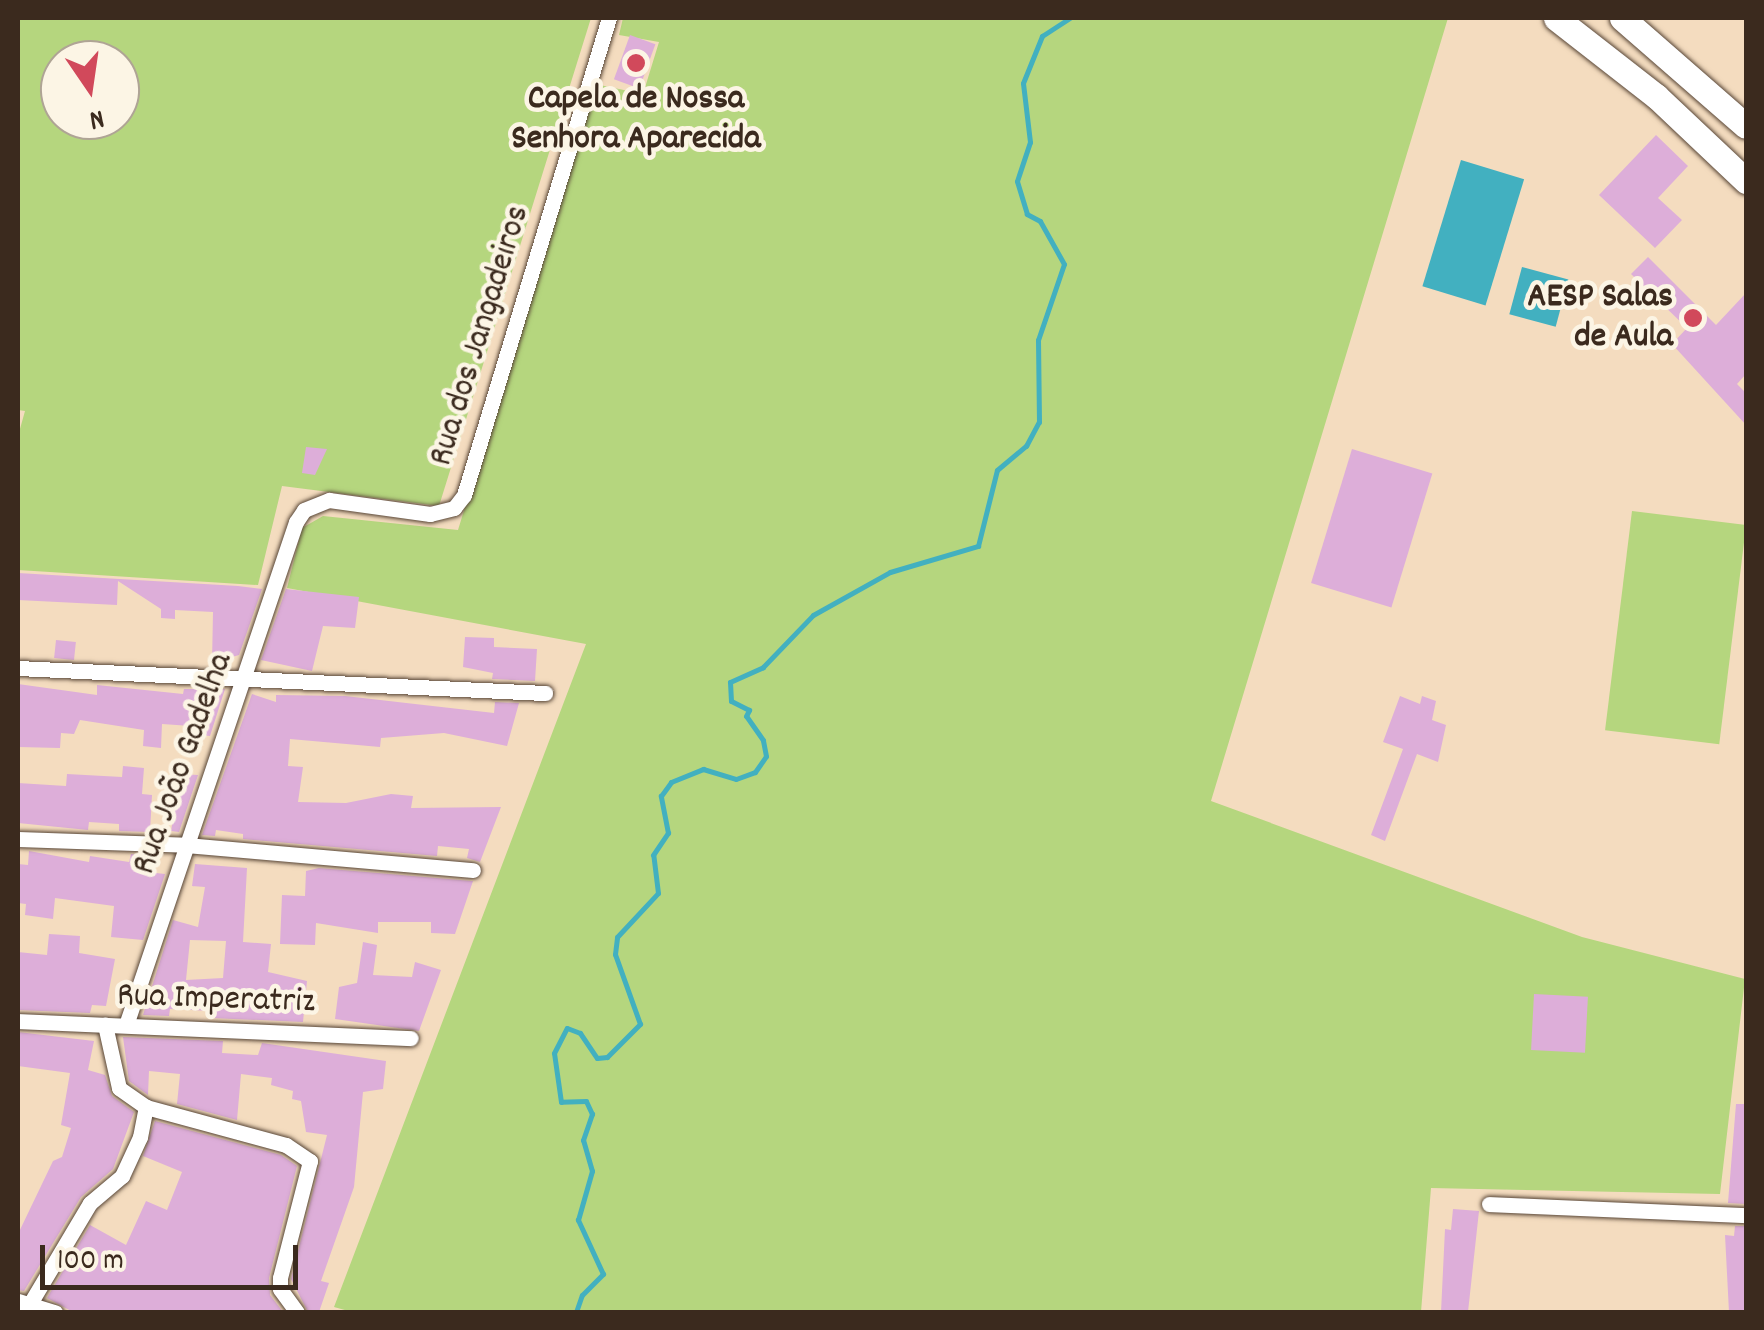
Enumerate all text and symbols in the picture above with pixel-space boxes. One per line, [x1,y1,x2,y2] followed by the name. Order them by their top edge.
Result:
[40,40,140,140] north arrow
[625,52,647,74] marker: Capela de Nossa Senhora Aparecida
[511,79,761,161] place label: Capela de Nossa Senhora Aparecida
[85,96,108,138] text: N
[421,201,541,471] street label: Rua dos Jangadeiros
[1527,277,1673,359] place label: AESP Salas de Aula
[1682,307,1704,329] marker: AESP Salas de Aula
[124,648,244,880] street label: Rua João Gadelha
[116,976,316,1024] street label: Rua Imperatriz
[45,1225,302,1287] scale bar
[57,1241,124,1284] text: 100 m

